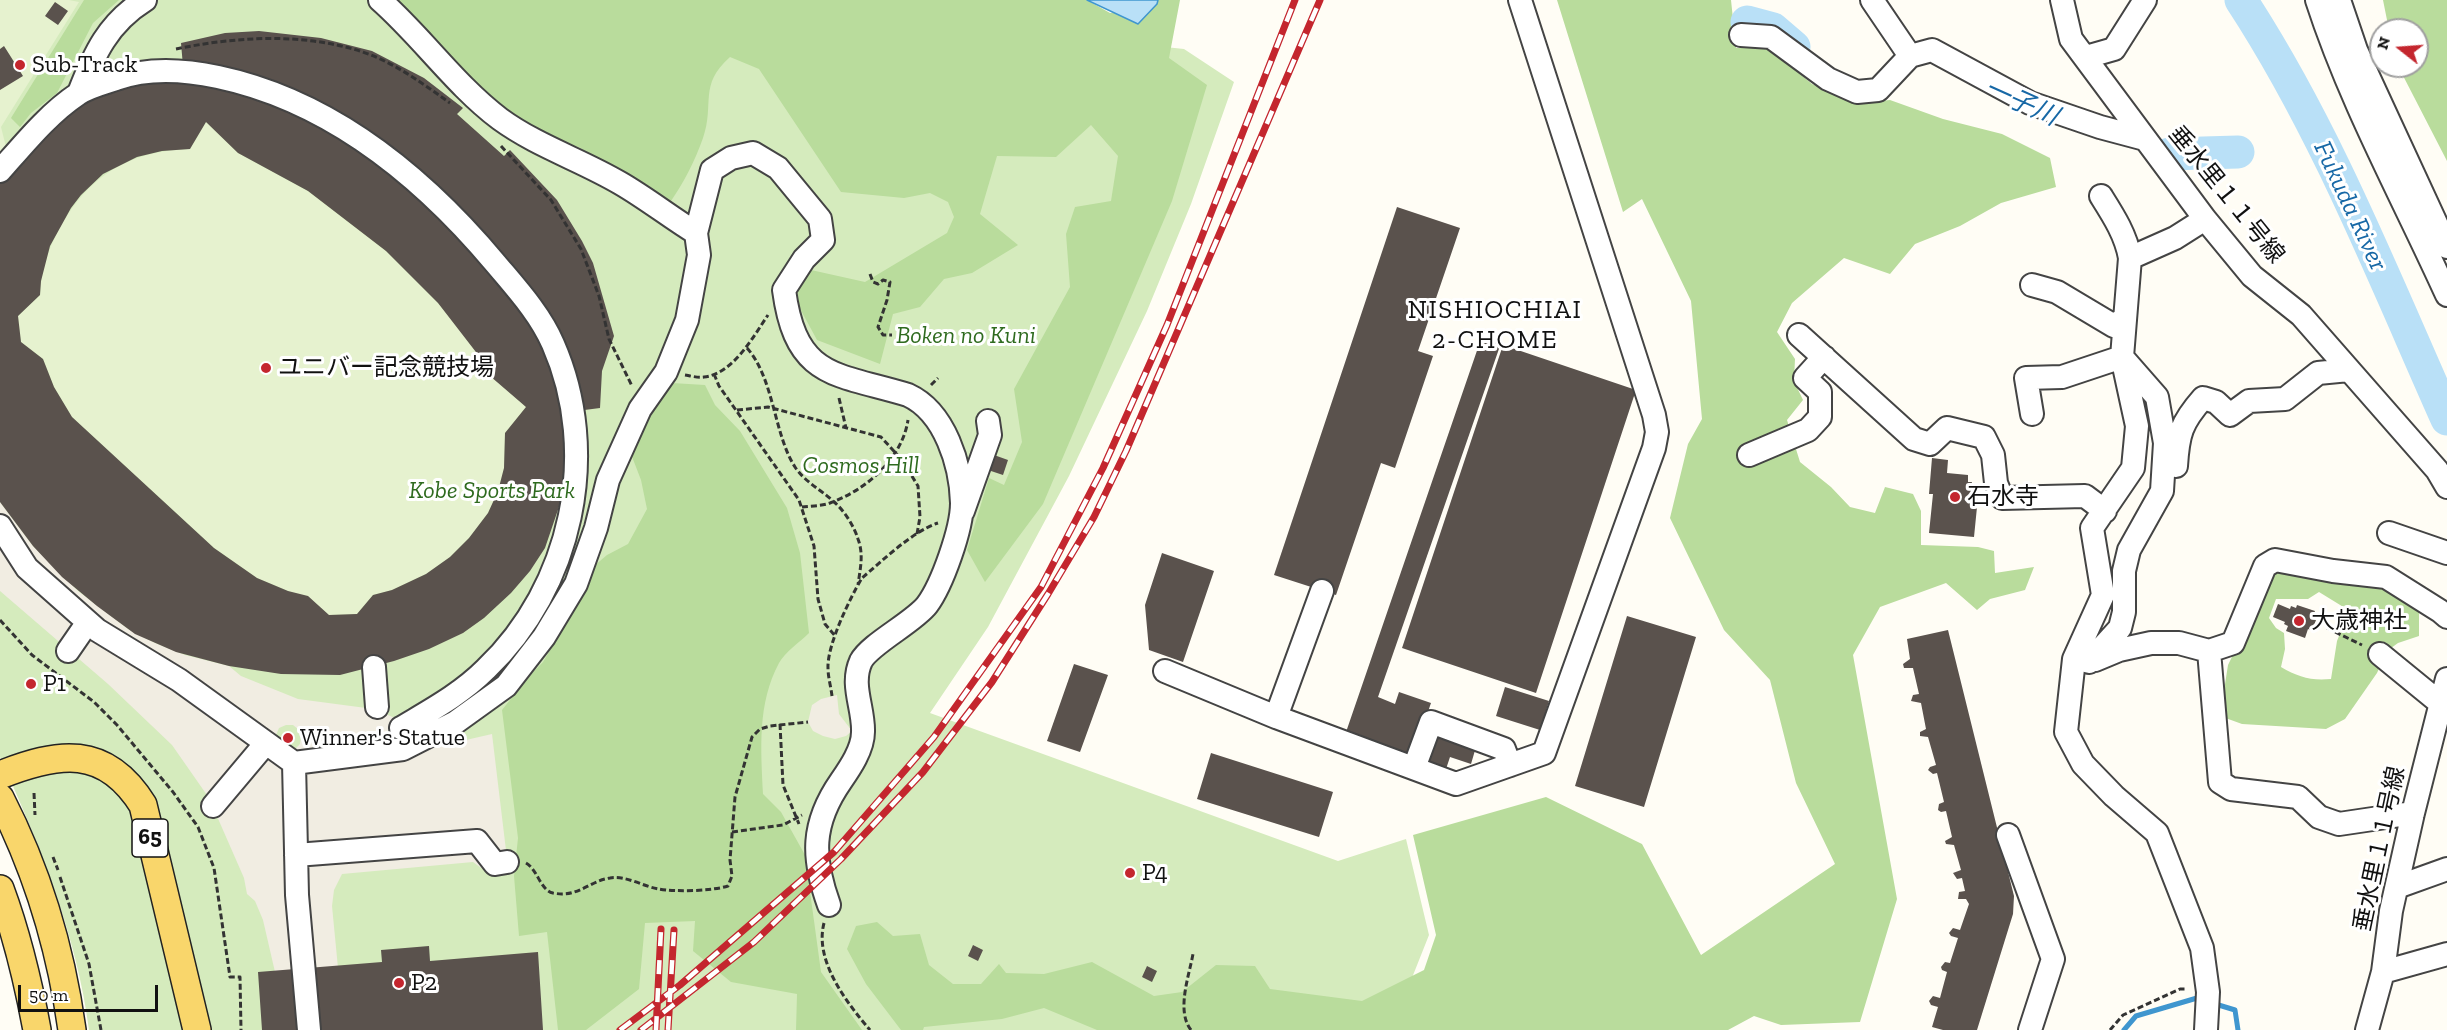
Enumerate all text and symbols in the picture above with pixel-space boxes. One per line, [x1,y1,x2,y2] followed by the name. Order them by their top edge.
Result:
[2369,18,2429,78] north arrow
[2372,35,2394,52] text: N
[32,51,137,79] place label: Sub-Track
[13,58,27,72] marker: Sub-Track
[1979,73,2063,133] water label: 一子川
[2162,121,2290,269] street label: 垂水里１１号線
[2306,136,2394,276] water label: Fukuda River
[1408,295,1582,356] district label: NISHIOCHIAI 2-CHOME
[896,322,1036,350] park label: Boken no Kuni
[278,354,494,382] place label: ユニバー記念競技場
[259,361,273,375] marker: ユニバー記念競技場
[802,452,920,480] park label: Cosmos Hill
[409,477,575,505] park label: Kobe Sports Park
[1967,483,2039,511] place label: 石水寺
[1948,490,1962,504] marker: 石水寺
[2311,607,2407,635] place label: 大歳神社
[2292,614,2306,628] marker: 大歳神社
[43,670,66,698] place label: P1
[24,677,38,691] marker: P1
[300,724,465,752] place label: Winner's Statue
[281,731,295,745] marker: Winner's Statue
[2348,764,2412,934] street label: 垂水里１１号線
[132,819,168,857] road number: 65
[1142,859,1168,887] place label: P4
[1123,866,1137,880] marker: P4
[411,969,437,997] place label: P2
[21,973,160,1011] scale bar
[392,976,406,990] marker: P2
[29,984,68,1006] text: 50 m

